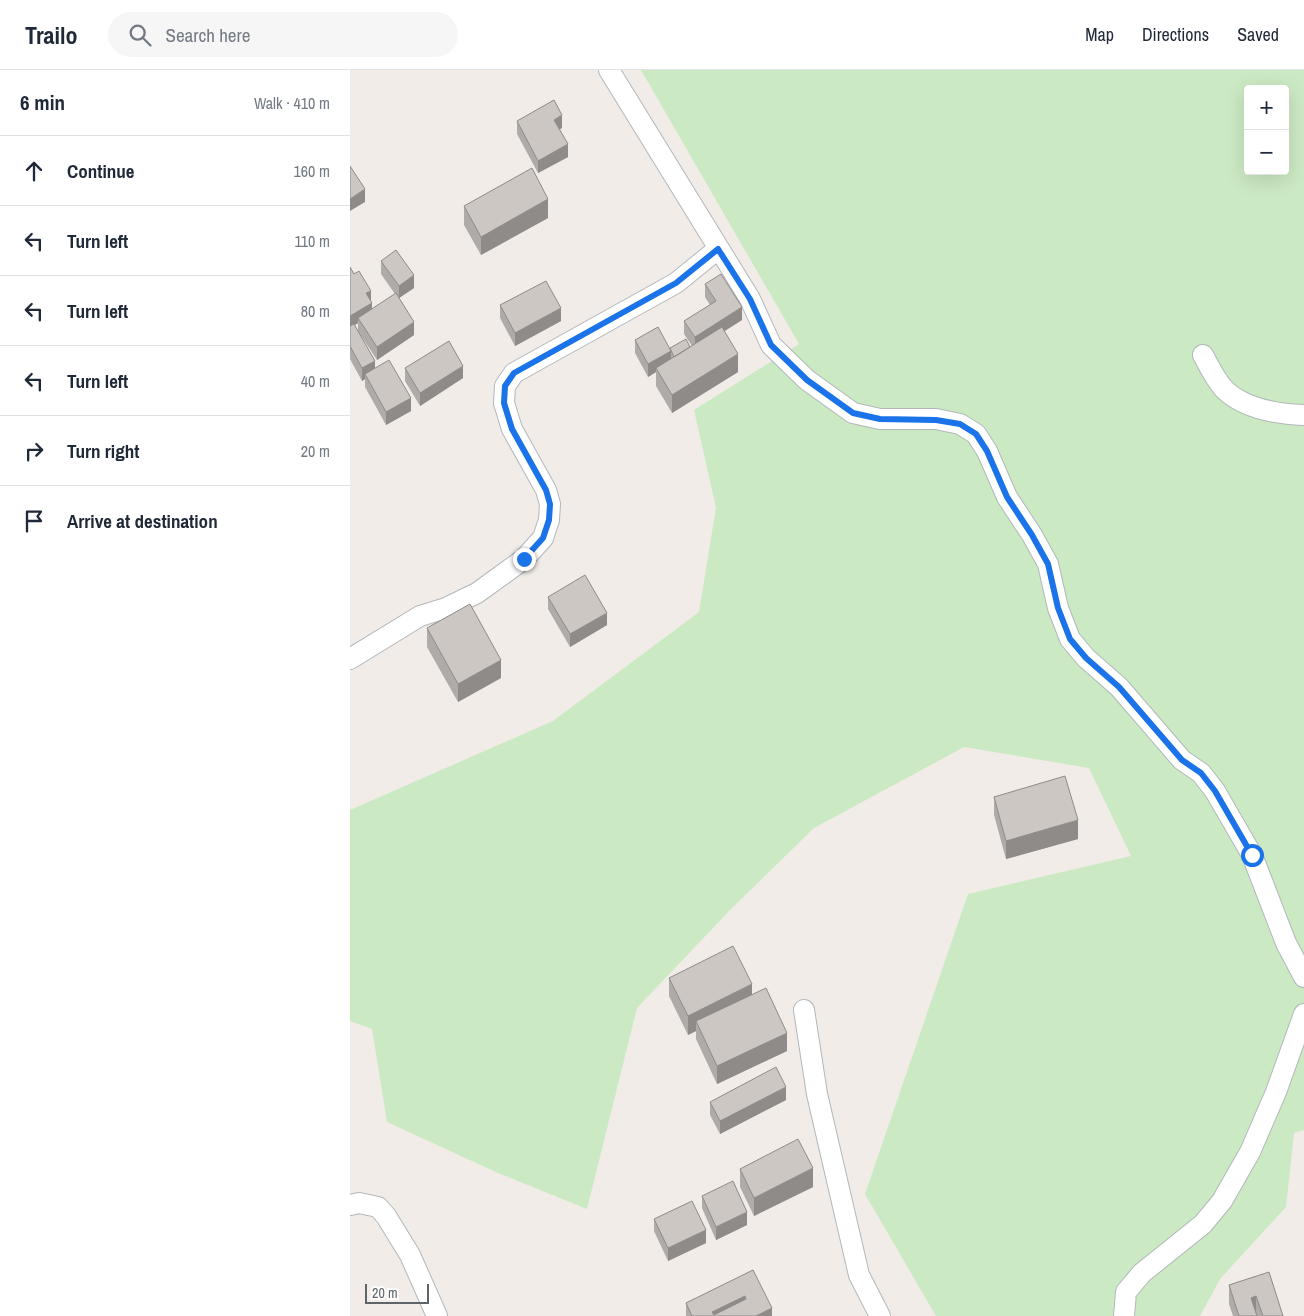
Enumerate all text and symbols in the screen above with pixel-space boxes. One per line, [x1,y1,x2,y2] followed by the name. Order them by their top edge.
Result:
[108,12,458,57] search box
[25,19,78,51] text: Trailo
[126,21,154,49] icon: search
[166,22,250,48] text: Search here
[1085,22,1114,47] text: Map
[1142,22,1209,47] text: Directions
[1237,22,1279,47] text: Saved
[1244,85,1289,175] map controls
[1244,85,1289,130] button: +
[20,88,65,117] text: 6 min
[254,92,330,114] text: Walk · 410 m
[1244,130,1289,175] button: −
[20,157,48,185] icon: ahead
[67,158,135,184] text: Continue
[294,160,330,182] text: 160 m
[20,227,48,255] icon: left
[67,228,128,254] text: Turn left
[294,230,330,252] text: 110 m
[20,297,48,325] icon: left
[67,298,128,324] text: Turn left
[301,300,330,322] text: 80 m
[20,367,48,395] icon: left
[67,368,128,394] text: Turn left
[301,370,330,392] text: 40 m
[20,437,48,465] icon: right
[67,438,139,464] text: Turn right
[301,440,330,462] text: 20 m
[20,507,48,535] icon: arrive
[67,508,218,534] text: Arrive at destination
[513,548,536,571] route end
[1241,844,1264,867] route start
[365,1281,429,1304] scale bar
[372,1284,398,1302] text: 20 m

